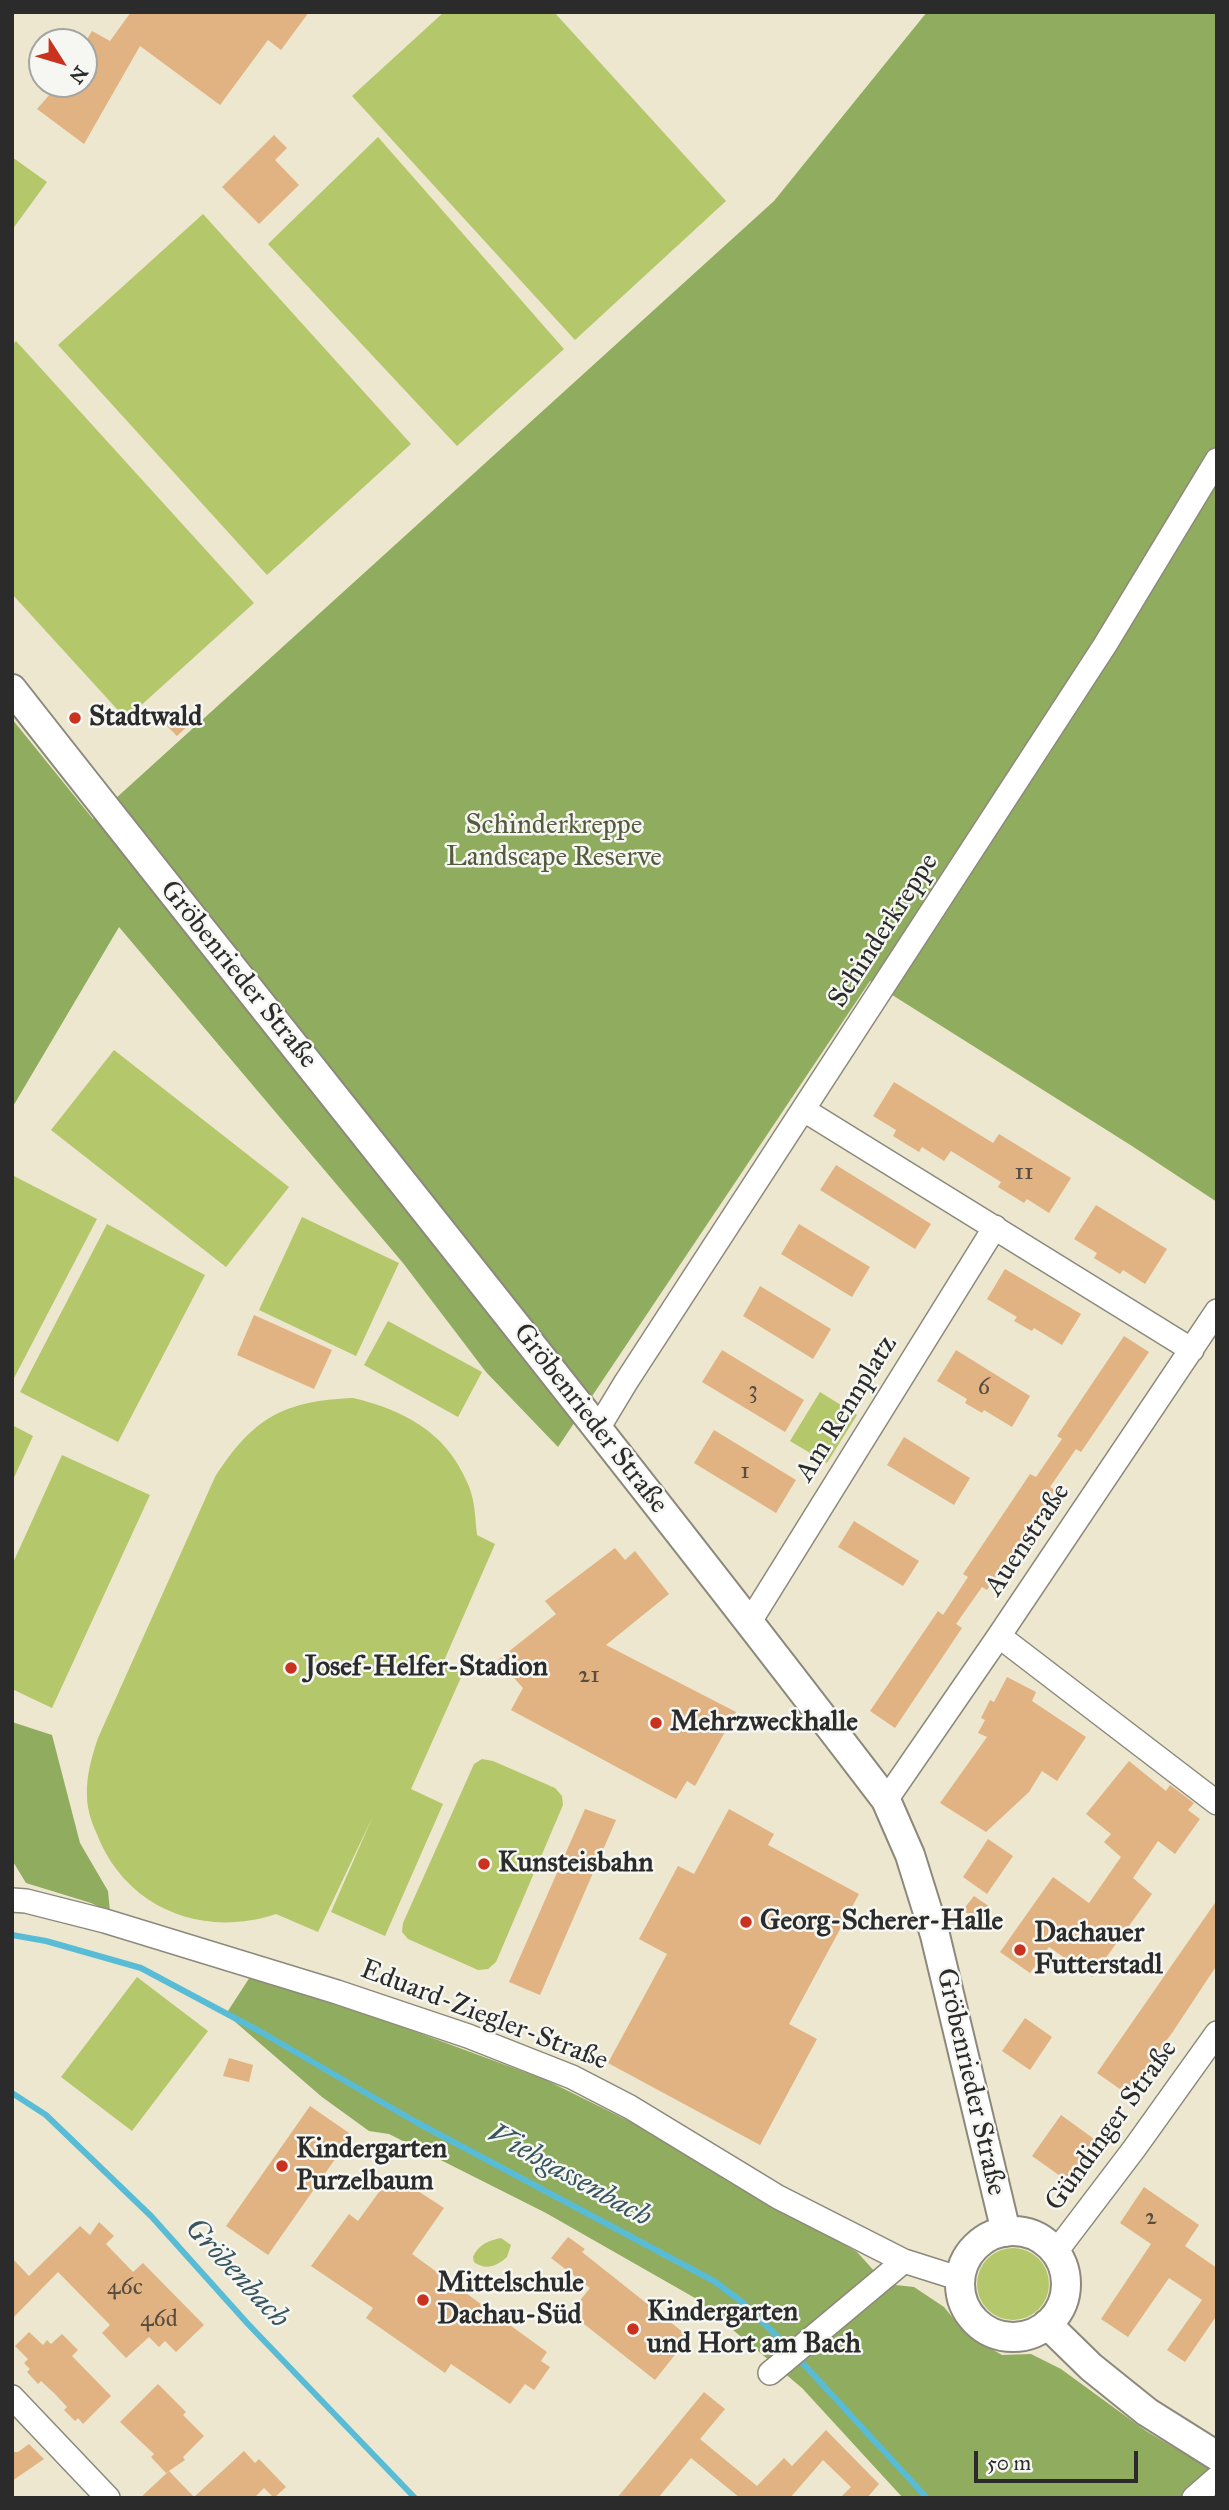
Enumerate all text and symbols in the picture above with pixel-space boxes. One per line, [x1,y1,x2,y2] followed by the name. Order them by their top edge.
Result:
[28,28,98,98] north arrow
[65,61,93,88] text: N
[89,701,202,735] place label: Stadtwald
[67,710,83,726] marker: Stadtwald
[446,809,662,875] park label: Schinderkreppe Landscape Reserve
[822,848,946,1014] street label: Schinderkreppe
[152,874,324,1076] street label: Gröbenrieder Straße
[1015,1159,1033,1187] house number: 11
[505,1317,675,1521] street label: Gröbenrieder Straße
[789,1330,905,1488] street label: Am Rennplatz
[978,1374,990,1402] house number: 6
[748,1377,758,1405] house number: 3
[740,1458,750,1486] house number: 1
[978,1477,1078,1603] street label: Auenstraße
[305,1651,548,1685] place label: Josef-Helfer-Stadion
[283,1660,299,1676] marker: Josef-Helfer-Stadion
[578,1662,600,1690] house number: 21
[670,1706,858,1740] place label: Mehrzweckhalle
[648,1715,664,1731] marker: Mehrzweckhalle
[498,1847,653,1881] place label: Kunsteisbahn
[476,1856,492,1872] marker: Kunsteisbahn
[760,1905,1003,1939] place label: Georg-Scherer-Halle
[738,1914,754,1930] marker: Georg-Scherer-Halle
[1034,1917,1162,1983] place label: Dachauer Futterstadl
[1012,1942,1028,1958] marker: Dachauer Futterstadl
[356,1953,612,2079] street label: Eduard-Ziegler-Straße
[928,1965,1012,2199] street label: Gröbenrieder Straße
[1039,2034,1185,2218] street label: Gündinger Straße
[481,2116,657,2236] water label: Viehgassenbach
[296,2133,447,2199] place label: Kindergarten Purzelbaum
[274,2158,290,2174] marker: Kindergarten Purzelbaum
[1145,2204,1157,2232] house number: 2
[176,2212,296,2336] water label: Gröbenbach
[437,2267,584,2333] place label: Mittelschule Dachau-Süd
[107,2274,143,2302] house number: 46c
[415,2292,431,2308] marker: Mittelschule Dachau-Süd
[647,2296,861,2362] place label: Kindergarten und Hort am Bach
[140,2306,178,2334] house number: 46d
[625,2321,641,2337] marker: Kindergarten und Hort am Bach
[977,2436,1142,2480] scale bar
[987,2450,1031,2476] text: 50 m

